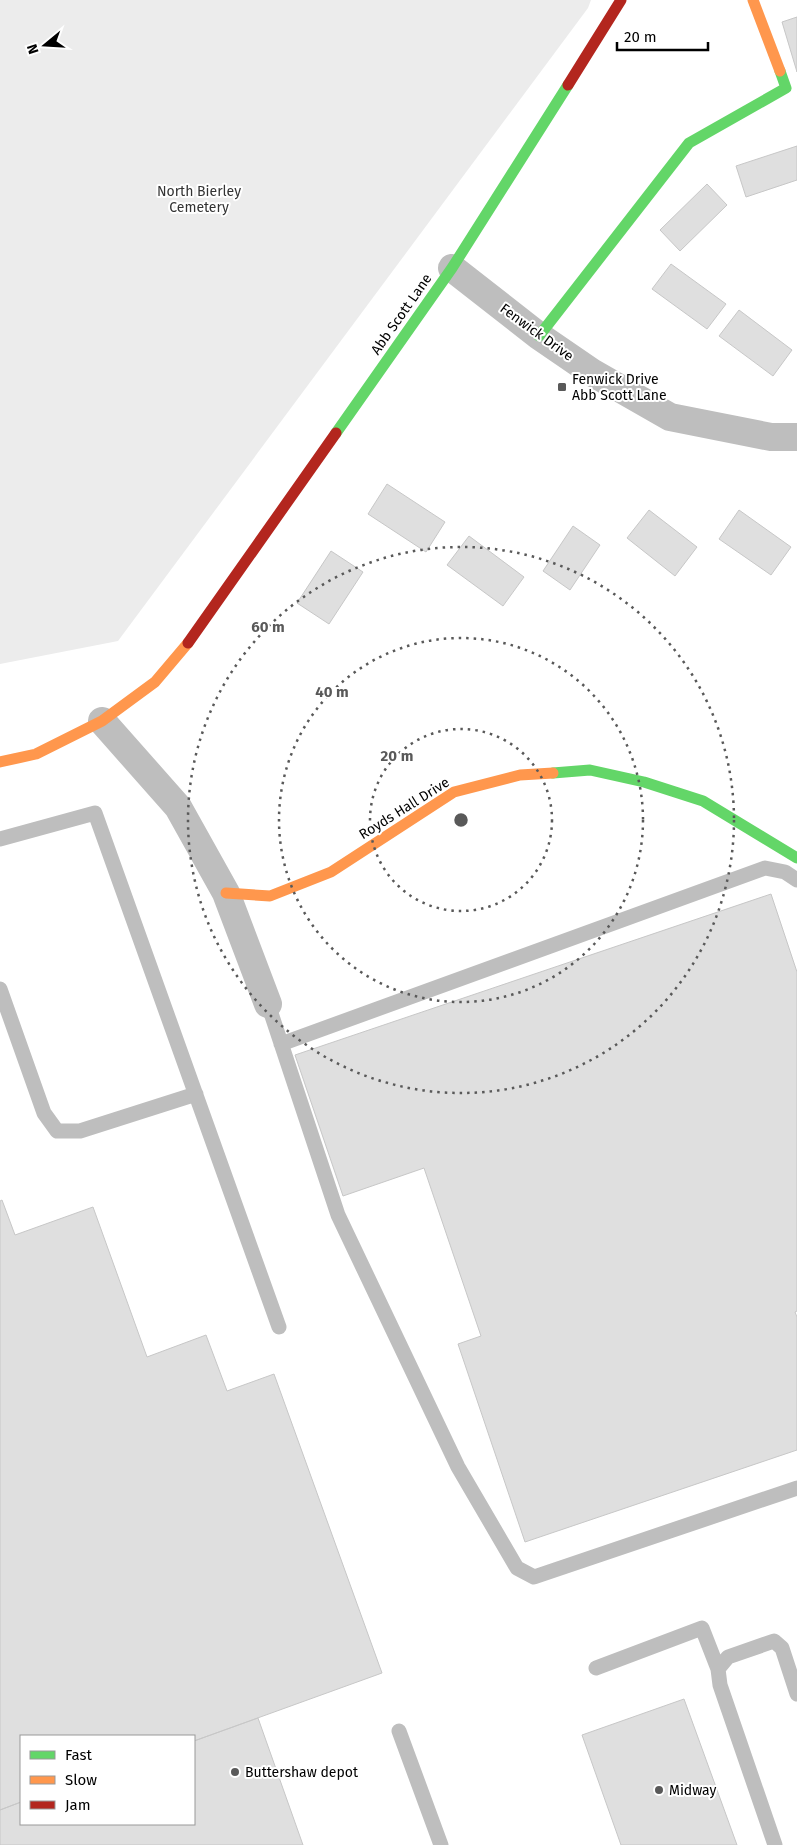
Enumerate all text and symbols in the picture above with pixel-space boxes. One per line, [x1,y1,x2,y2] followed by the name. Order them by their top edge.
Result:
[20,20,70,70] north arrow
[617,20,708,52] scale bar
[624,28,657,46] text: 20 m
[24,42,43,56] text: N
[157,183,241,216] park label: North Bierley Cemetery
[367,271,436,358] street label: Abb Scott Lane
[497,300,577,365] street label: Fenwick Drive
[572,371,667,404] place label: Fenwick Drive Abb Scott Lane
[556,381,568,393] marker: Fenwick Drive Abb Scott Lane
[251,618,285,636] text: 60 m
[315,683,349,701] text: 40 m
[381,747,413,765] text: 20 m
[356,774,453,843] street label: Royds Hall Drive
[452,811,470,829] centre of rings
[20,1735,195,1825] legend
[65,1746,92,1764] text: Fast
[245,1764,359,1781] place label: Buttershaw depot
[229,1766,241,1778] marker: Buttershaw depot
[65,1771,97,1789] text: Slow
[669,1782,716,1799] place label: Midway
[653,1784,665,1796] marker: Midway
[65,1796,91,1814] text: Jam

